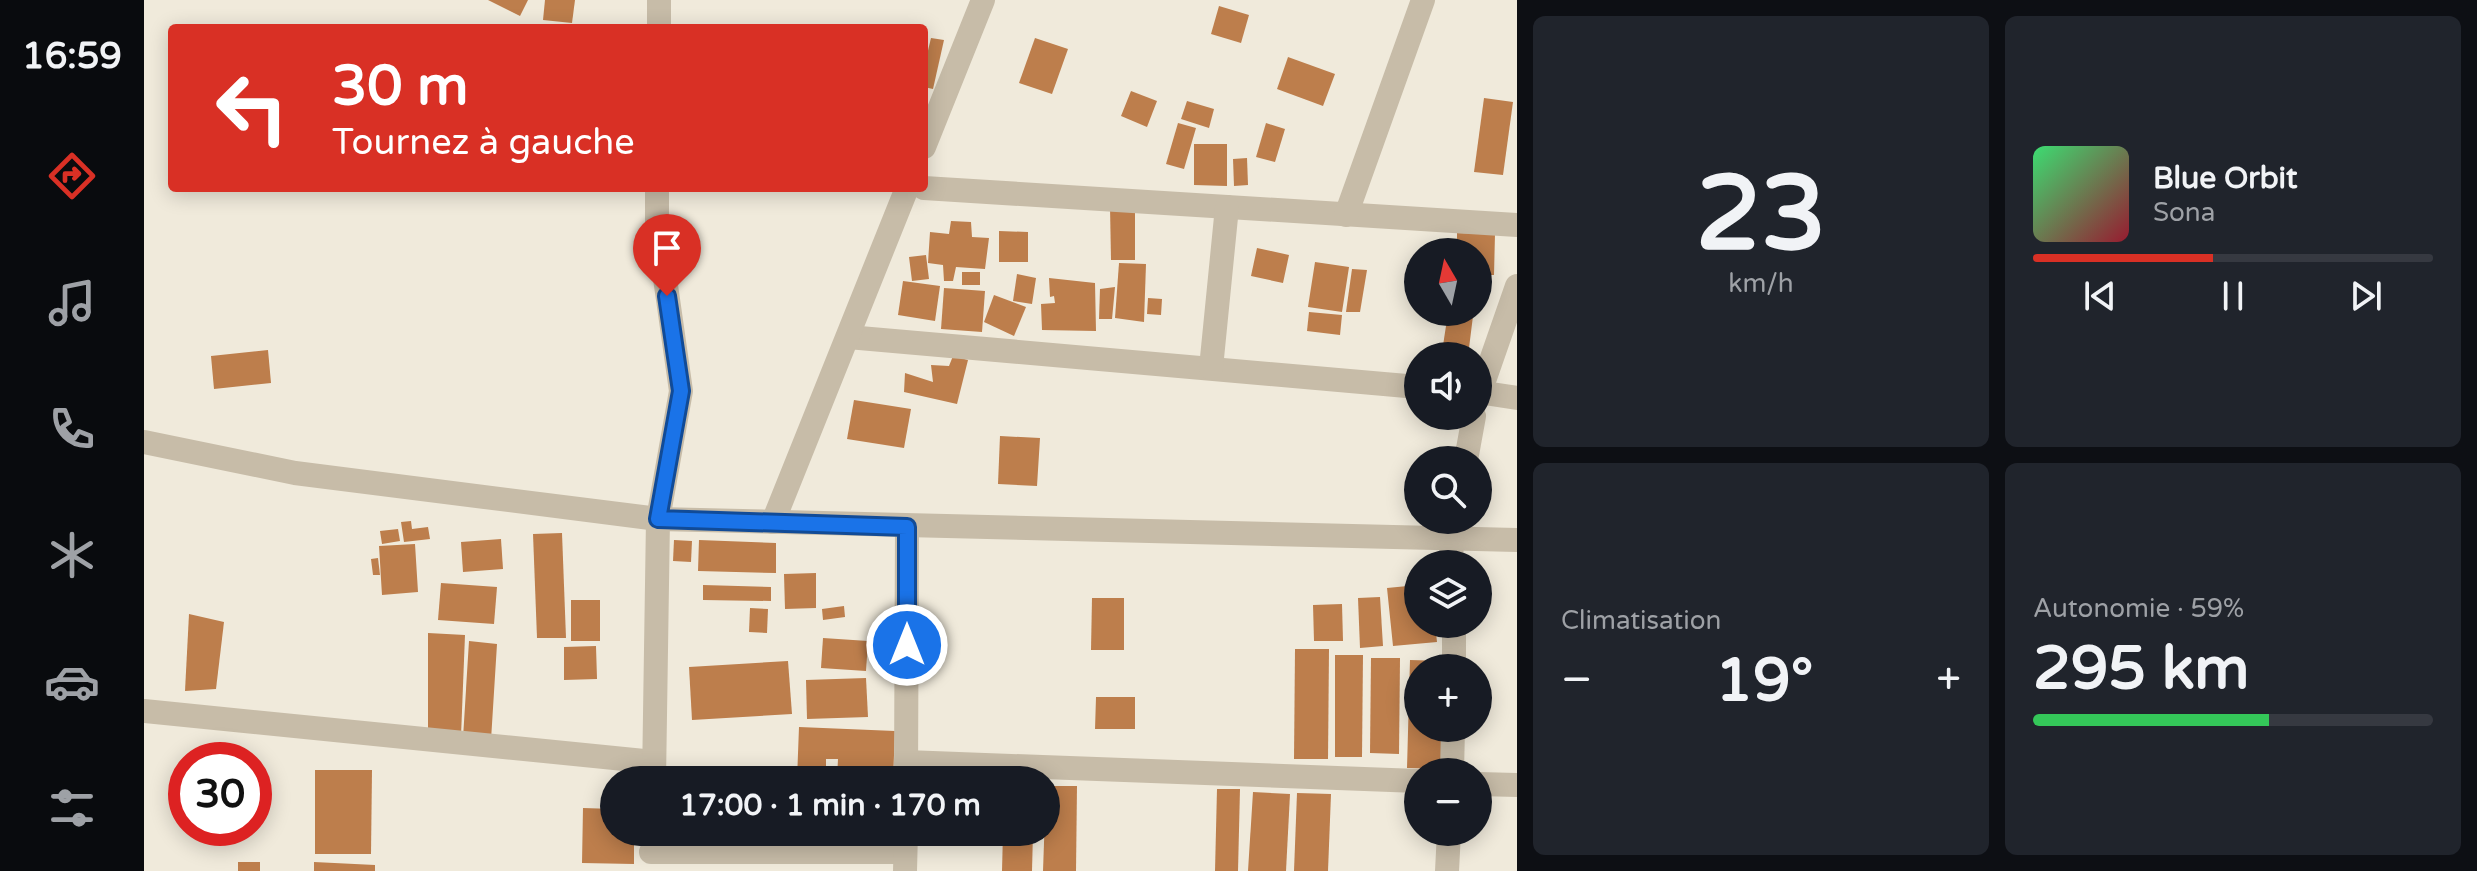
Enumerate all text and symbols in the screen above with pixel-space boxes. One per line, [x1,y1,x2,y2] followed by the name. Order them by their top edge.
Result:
[22,35,122,78] text: 16:59
[332,53,468,120] text: 30 m
[200,56,304,160] icon: left
[332,121,635,164] text: Tournez à gauche
[44,148,100,204] icon: directions
[1696,153,1826,278] text: 23
[2153,160,2298,197] text: Blue Orbit
[2153,197,2215,228] text: Sona
[633,214,701,296] pin
[645,226,689,270] icon: arrive
[1404,238,1492,326] north arrow
[1404,238,1492,846] map controls
[1728,268,1794,299] text: km/h
[2078,274,2122,318] icon: previous
[2211,274,2255,318] icon: pause
[2344,274,2388,318] icon: next
[44,275,100,331] icon: music
[1404,342,1492,430] button: sound
[44,401,100,457] icon: phone
[1404,446,1492,534] button: search
[44,527,100,583] icon: climate
[1404,550,1492,638] button: layers
[2033,593,2244,624] text: Autonomie · 59%
[865,603,949,687] position arrow
[1561,605,1721,636] text: Climatisation
[2033,633,2249,705] text: 295 km
[1715,645,1813,717] text: 19°
[44,654,100,710] icon: car
[1404,654,1492,742] button: +
[1561,654,1592,707] text: −
[1936,654,1961,707] text: +
[168,742,272,846] speed limit sign: 30
[1404,758,1492,846] button: −
[44,780,100,836] icon: filters
[679,787,981,824] text: 17:00 · 1 min · 170 m

